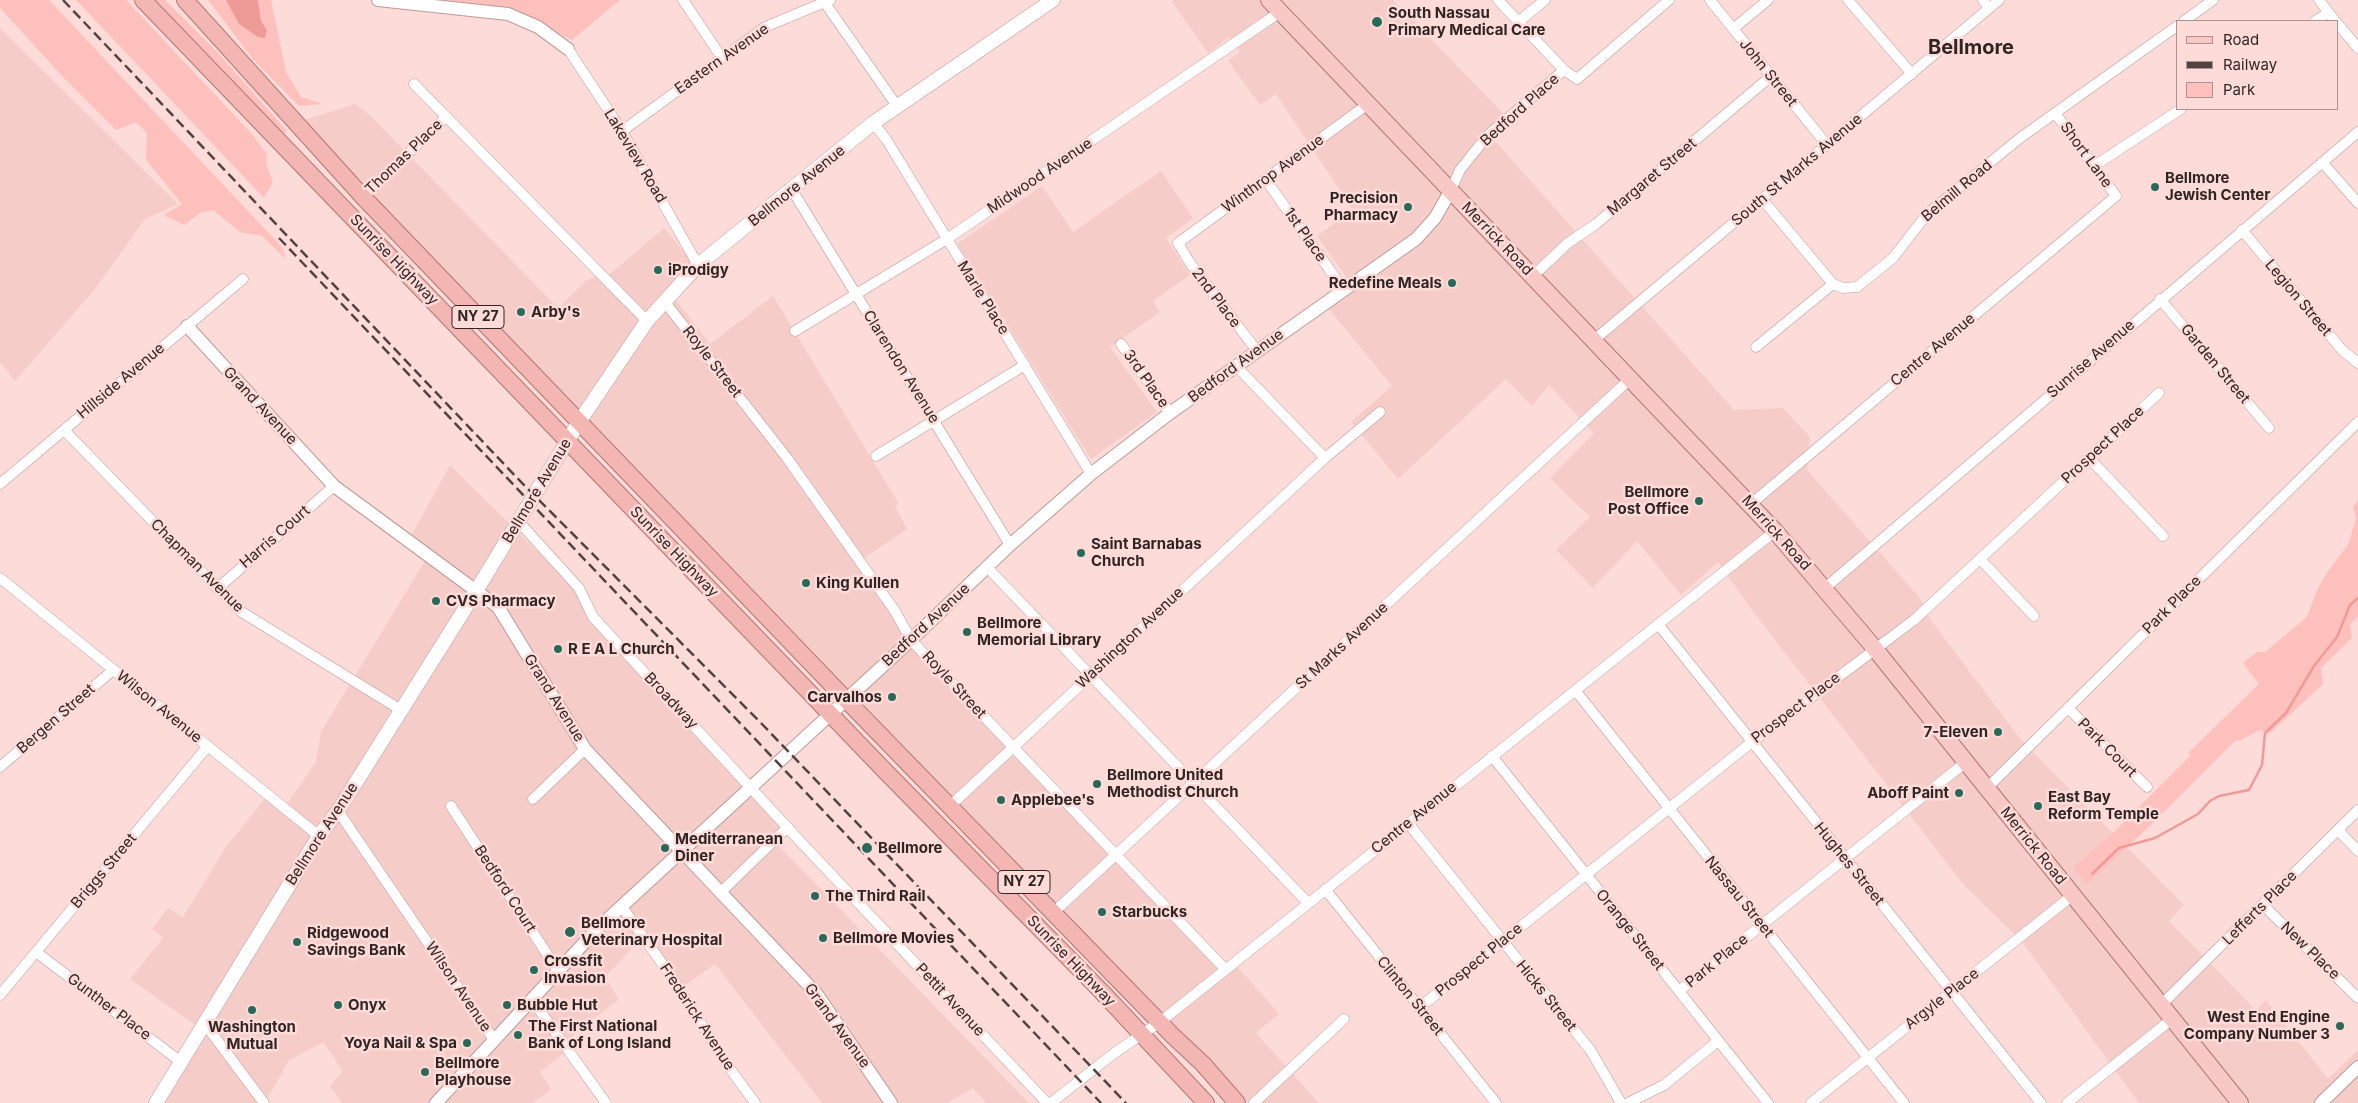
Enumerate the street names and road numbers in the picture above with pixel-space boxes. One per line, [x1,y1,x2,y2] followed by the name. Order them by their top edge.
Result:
[672,20,772,98] street label: Eastern Avenue
[1735,36,1801,110] street label: John Street
[1477,70,1563,150] street label: Bedford Place
[600,106,670,206] street label: Lakeview Road
[1728,110,1866,230] street label: South St Marks Avenue
[362,116,446,198] street label: Thomas Place
[2056,119,2116,191] street label: Short Lane
[1219,131,1327,217] street label: Winthrop Avenue
[984,134,1096,218] street label: Midwood Avenue
[1604,135,1700,219] street label: Margaret Street
[745,142,849,230] street label: Bellmore Avenue
[1918,156,1996,226] street label: Belmill Road
[1458,199,1536,279] street label: Merrick Road
[1280,204,1330,266] street label: 1st Place
[346,211,442,309] street label: Sunrise Highway
[2261,256,2335,340] street label: Legion Street
[953,258,1013,338] street label: Marle Place
[1188,264,1244,332] street label: 2nd Place
[452,306,504,328] road number: NY 27
[859,307,943,427] street label: Clarendon Avenue
[1887,310,1979,390] street label: Centre Avenue
[2043,316,2139,402] street label: Sunrise Avenue
[2176,321,2254,407] street label: Garden Street
[679,323,745,401] street label: Royle Street
[1185,325,1287,407] street label: Bedford Avenue
[74,339,168,423] street label: Hillside Avenue
[1119,346,1173,412] street label: 3rd Place
[219,363,301,449] street label: Grand Avenue
[2058,402,2148,488] street label: Prospect Place
[499,435,575,547] street label: Bellmore Avenue
[1738,492,1814,574] street label: Merrick Road
[236,502,314,572] street label: Harris Court
[626,503,722,601] street label: Sunrise Highway
[147,516,247,616] street label: Chapman Avenue
[2139,572,2205,638] street label: Park Place
[878,580,974,670] street label: Bedford Avenue
[1073,584,1187,692] street label: Washington Avenue
[1292,599,1392,693] street label: St Marks Avenue
[918,648,990,722] street label: Royle Street
[520,651,588,745] street label: Grand Avenue
[113,667,205,747] street label: Wilson Avenue
[640,669,702,733] street label: Broadway
[1748,669,1844,747] street label: Prospect Place
[13,680,99,758] street label: Bergen Street
[2074,715,2140,781] street label: Park Court
[1368,778,1460,858] street label: Centre Avenue
[282,779,362,889] street label: Bellmore Avenue
[1996,803,2070,889] street label: Merrick Road
[1810,819,1888,909] street label: Hughes Street
[67,830,141,912] street label: Briggs Street
[470,842,540,936] street label: Bedford Court
[1701,853,1777,941] street label: Nassau Street
[2219,867,2301,949] street label: Lefferts Place
[998,870,1050,894] road number: NY 27
[1592,886,1668,974] street label: Orange Street
[1023,912,1119,1010] street label: Sunrise Highway
[2277,918,2343,984] street label: New Place
[1432,920,1526,1000] street label: Prospect Place
[1682,930,1752,992] street label: Park Place
[421,939,495,1035] street label: Wilson Avenue
[1373,953,1447,1039] street label: Clinton Street
[1512,957,1580,1035] street label: Hicks Street
[656,960,738,1074] street label: Frederick Avenue
[912,960,988,1040] street label: Pettit Avenue
[1901,965,1983,1033] street label: Argyle Place
[64,970,154,1044] street label: Gunther Place
[800,980,874,1072] street label: Grand Avenue

